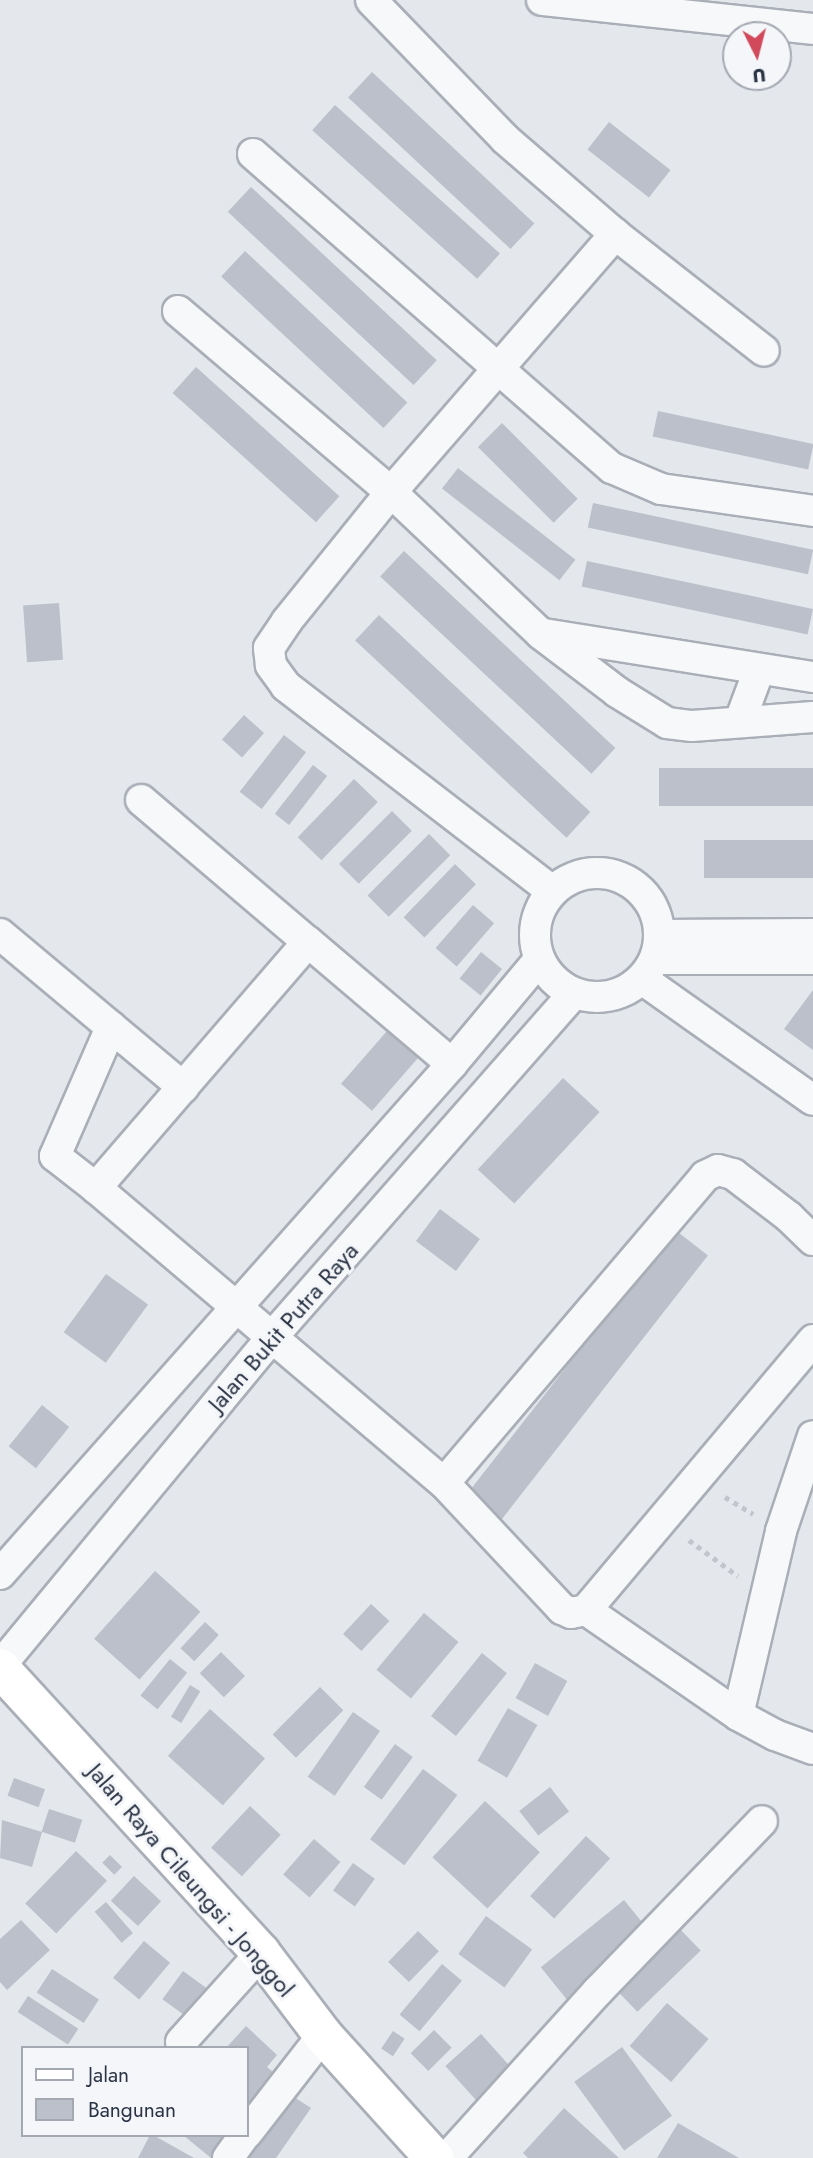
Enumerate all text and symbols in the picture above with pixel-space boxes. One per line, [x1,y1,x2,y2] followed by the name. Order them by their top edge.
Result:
[722,21,792,91] north arrow
[751,61,767,90] text: U
[202,1236,364,1418] street label: Jalan Bukit Putra Raya
[82,1757,300,2003] street label: Jalan Raya Cileungsi - Jonggol
[21,2046,248,2137] legend
[88,2060,129,2090] text: Jalan
[88,2095,176,2125] text: Bangunan

